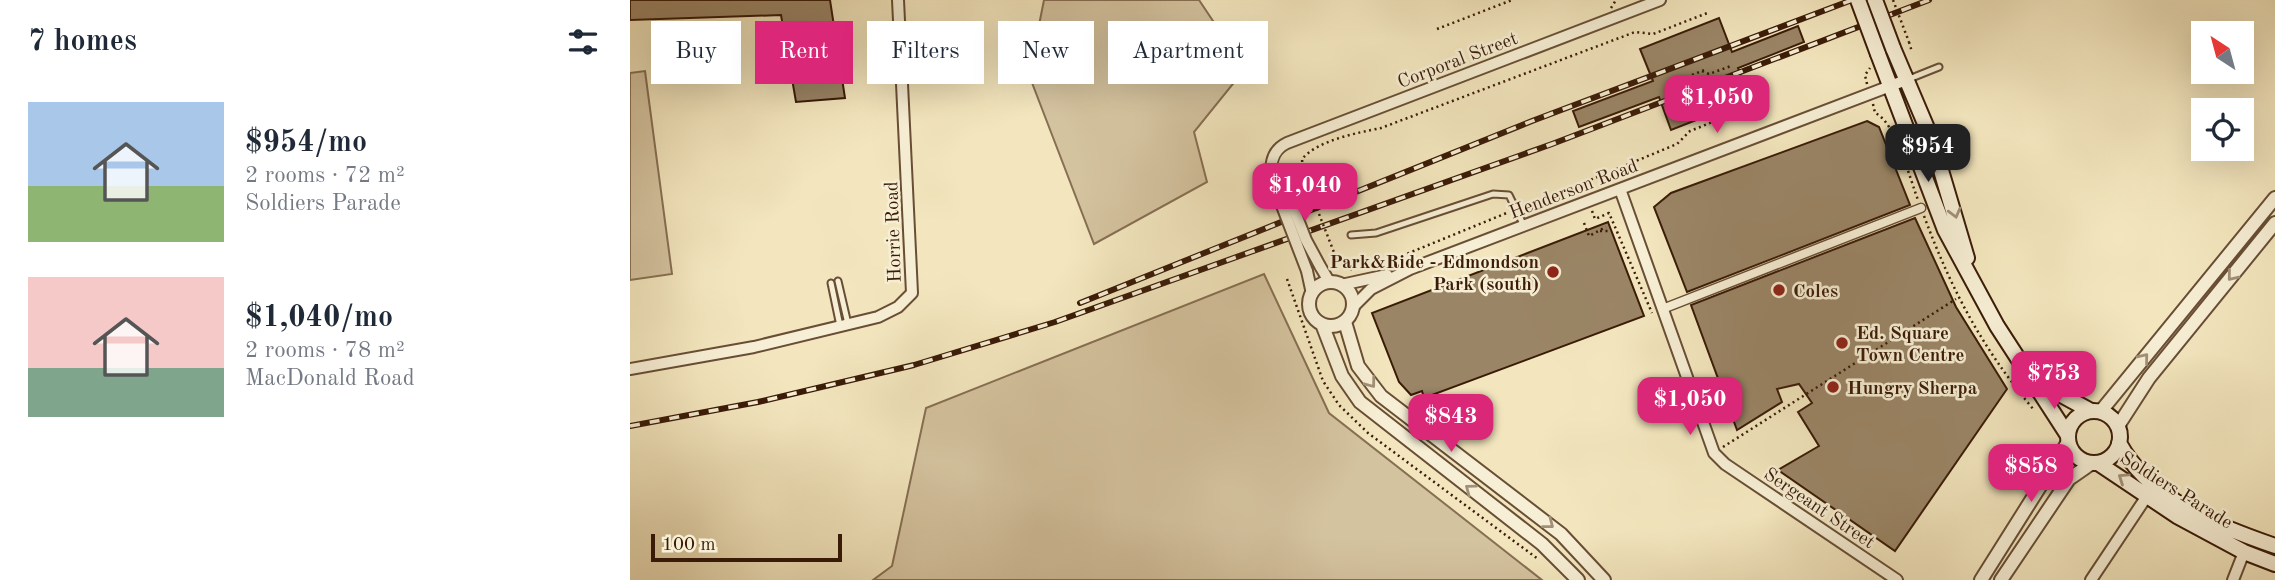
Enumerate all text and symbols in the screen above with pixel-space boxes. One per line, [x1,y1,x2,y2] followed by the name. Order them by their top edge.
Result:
[651,21,741,84] chip: Buy
[755,21,853,84] chip: Rent
[867,21,984,84] chip: Filters
[998,21,1094,84] chip: New
[1108,21,1268,84] chip: Apartment
[2191,21,2254,84] north arrow
[2191,21,2254,161] map controls
[564,23,602,61] icon: filters
[28,27,137,57] text: 7 homes
[1395,30,1521,93] street label: Corporal Street
[1660,76,1774,135] pin: $1,050
[1680,86,1754,109] text: $1,050
[2191,98,2254,161] button: locate
[1887,124,1969,184] pin: $954
[245,128,367,158] text: $954/mo
[84,130,168,214] icon: home
[1901,135,1955,158] text: $954
[1507,157,1641,224] street label: Henderson Road
[245,164,405,187] text: 2 rooms · 72 m²
[1248,164,1362,223] pin: $1,040
[1268,174,1342,197] text: $1,040
[883,181,906,283] street label: Horrie Road
[245,192,401,215] text: Soldiers Parade
[1947,207,1961,219] one-way arrow
[1329,254,1539,295] place label: Park&Ride - Edmondson Park (south)
[1545,264,1561,280] marker: Park&Ride - Edmondson Park (south)
[2228,267,2240,280] one-way arrow
[1771,282,1787,298] marker: Coles
[1793,283,1838,302] place label: Coles
[245,303,393,333] text: $1,040/mo
[84,305,168,389] icon: home
[1856,325,1965,366] place label: Ed. Square Town Centre
[1834,335,1850,351] marker: Ed. Square Town Centre
[245,339,405,362] text: 2 rooms · 78 m²
[2013,352,2095,411] pin: $753
[2136,354,2148,367] one-way arrow
[2027,362,2081,385] text: $753
[245,367,415,390] text: MacDonald Road
[1363,376,1376,388] one-way arrow
[1633,378,1747,437] pin: $1,050
[1825,379,1841,395] marker: Hungry Sherpa
[1847,380,1978,399] place label: Hungry Sherpa
[1653,388,1727,411] text: $1,050
[1410,394,1492,454] pin: $843
[1424,405,1478,428] text: $843
[1990,444,2072,504] pin: $858
[2116,449,2235,533] street label: Soldiers Parade
[2004,455,2058,478] text: $858
[1760,465,1878,553] street label: Sergeant Street
[2118,474,2131,487] one-way arrow
[1465,485,1477,498] one-way arrow
[1541,516,1554,529] one-way arrow
[651,531,842,563] scale bar
[662,536,715,555] text: 100 m

